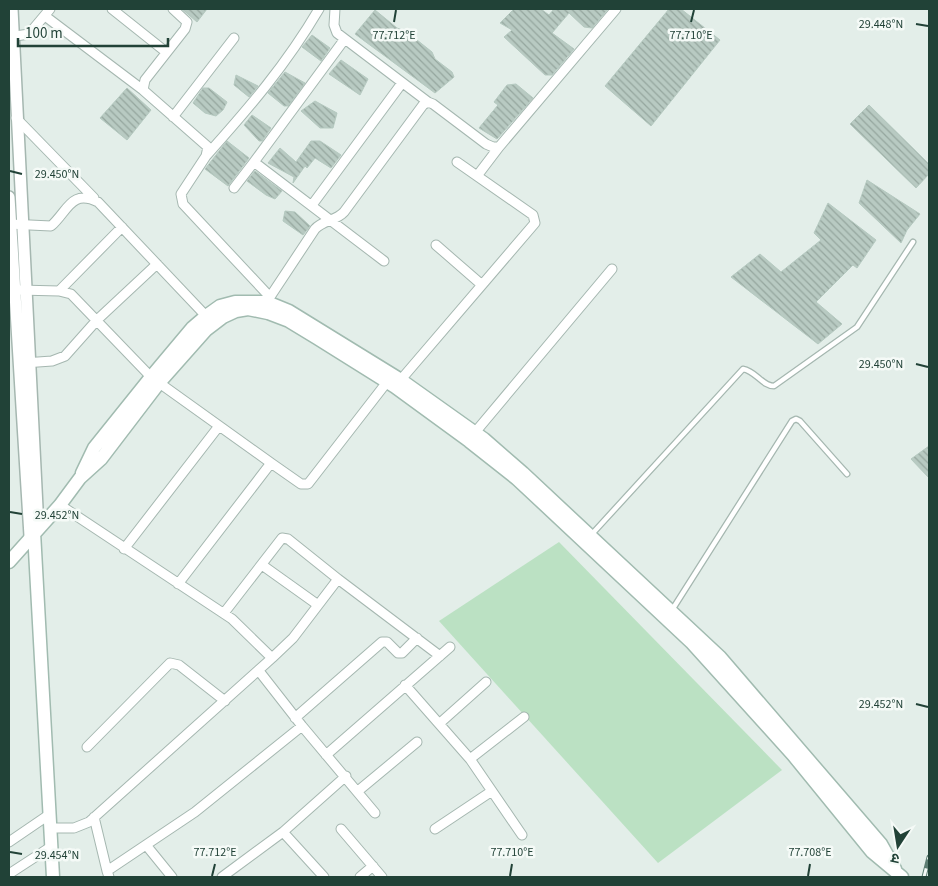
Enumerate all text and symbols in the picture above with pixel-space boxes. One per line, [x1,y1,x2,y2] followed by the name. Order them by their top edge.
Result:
[18,15,168,47] scale bar
[859,16,903,33] text: 29.448°N
[25,23,63,44] text: 100 m
[372,27,416,44] text: 77.712°E
[669,27,713,44] text: 77.710°E
[35,166,79,183] text: 29.450°N
[859,356,903,373] text: 29.450°N
[35,507,79,524] text: 29.452°N
[859,696,903,713] text: 29.452°N
[873,821,923,871] north arrow
[193,844,237,861] text: 77.712°E
[490,844,534,861] text: 77.710°E
[788,844,832,861] text: 77.708°E
[35,847,79,864] text: 29.454°N
[889,847,902,868] text: उ

